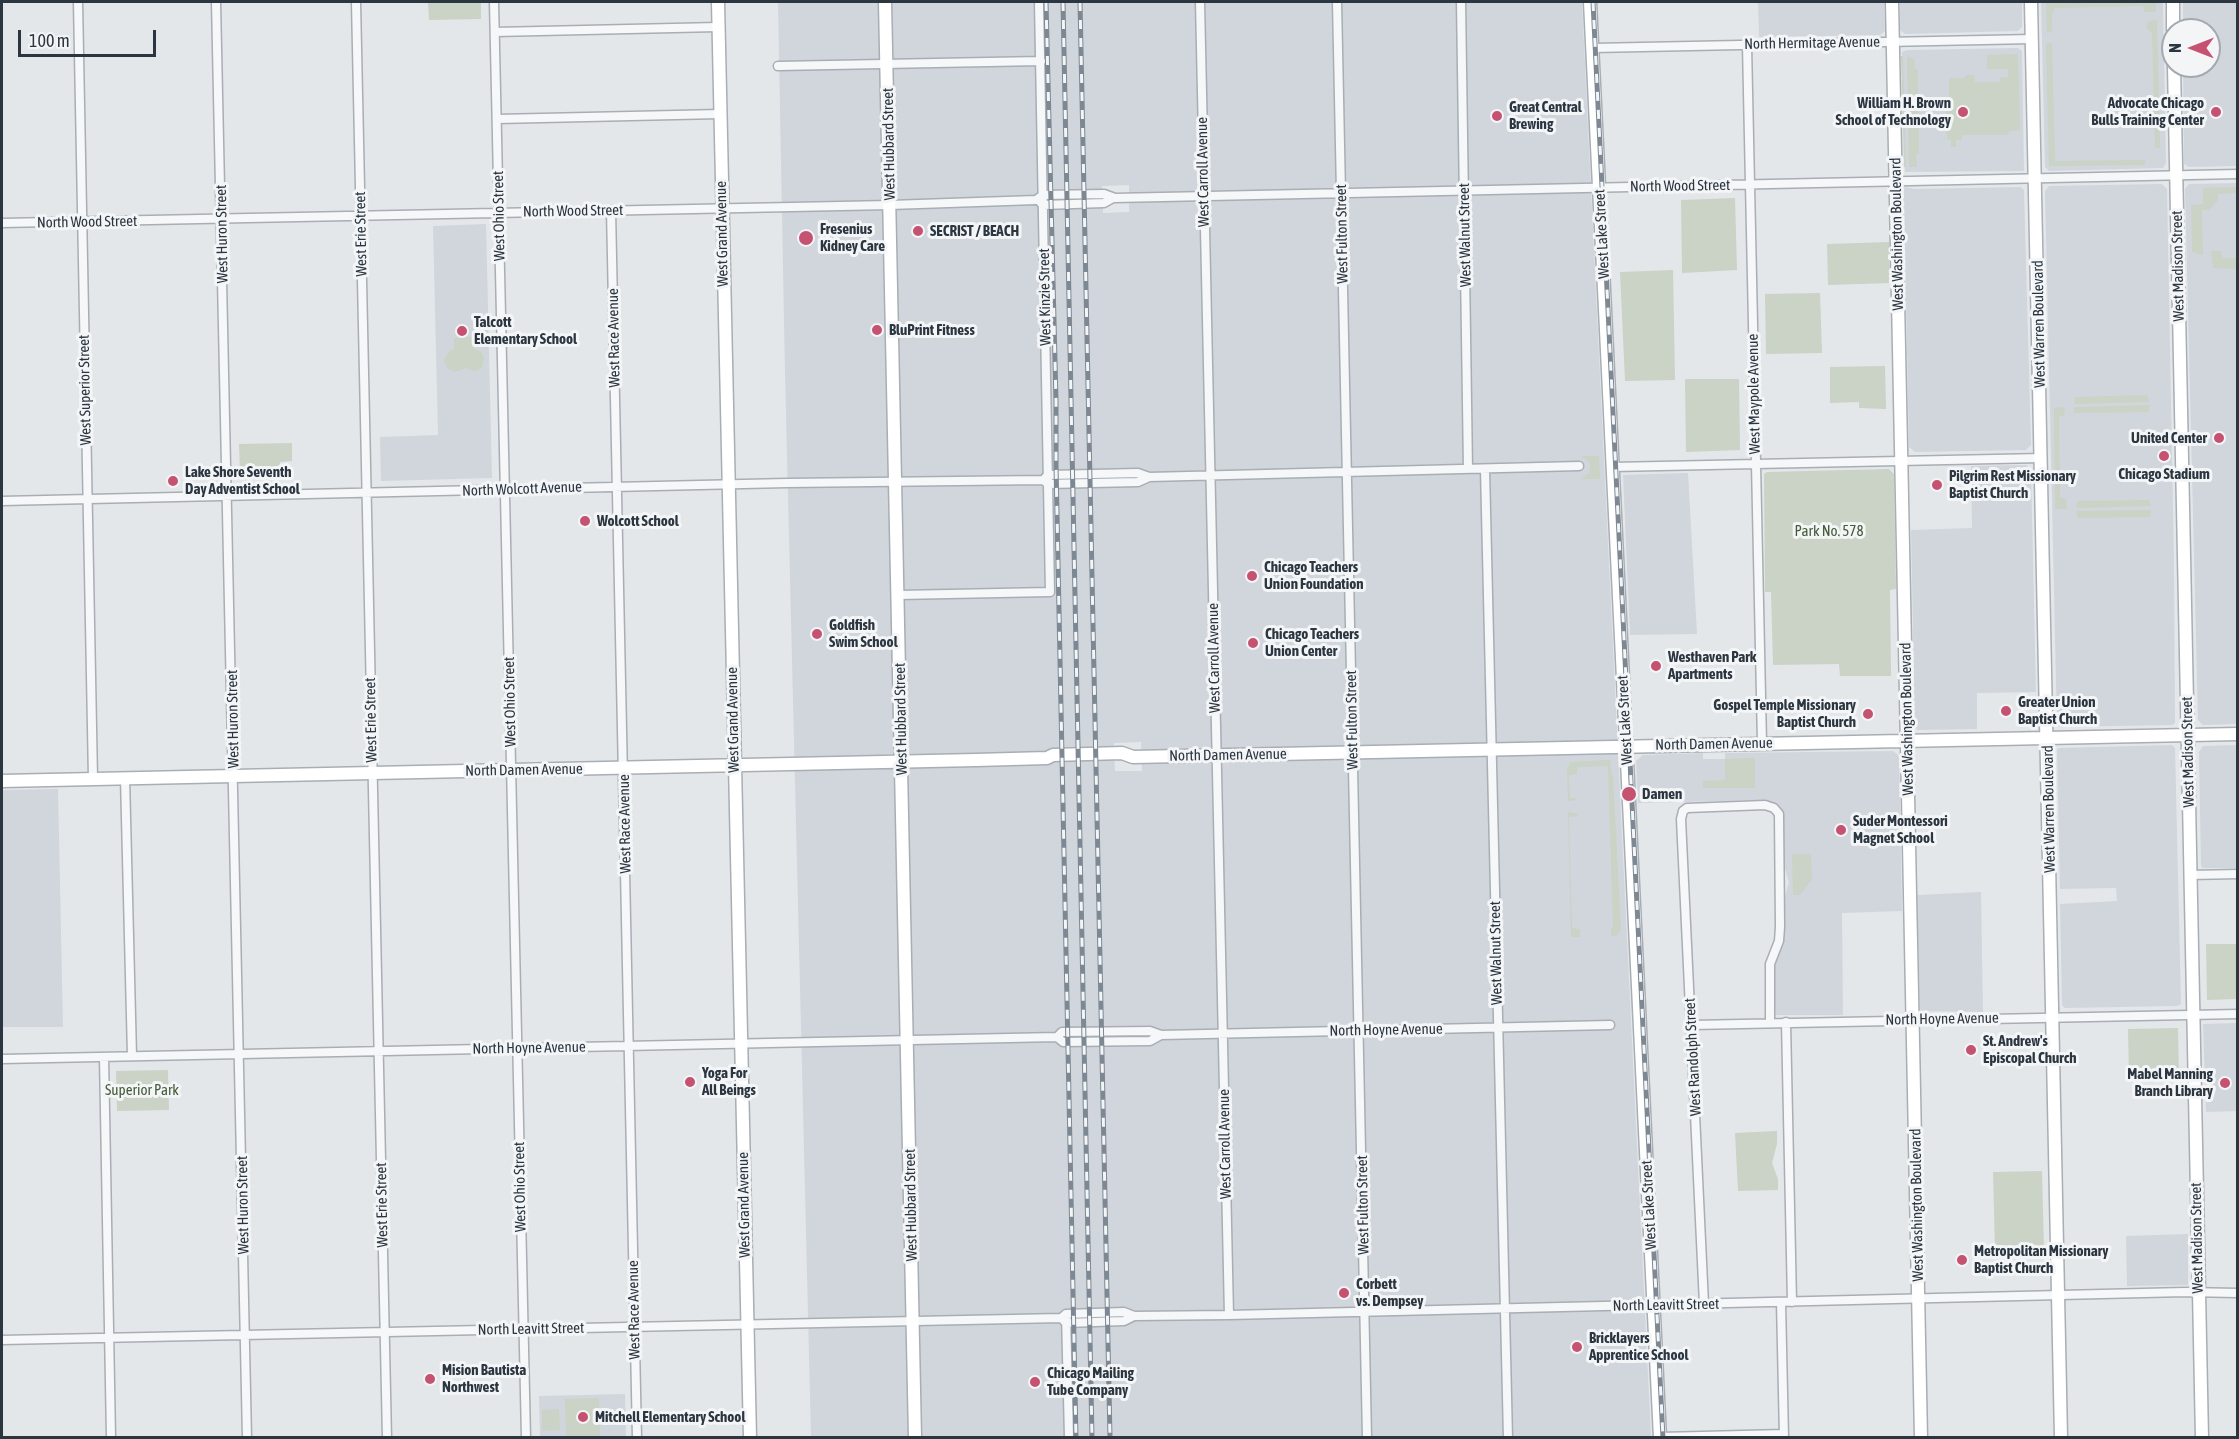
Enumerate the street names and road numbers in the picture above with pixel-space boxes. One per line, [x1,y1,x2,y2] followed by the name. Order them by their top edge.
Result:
[1744,33,1880,53] street label: North Hermitage Avenue
[879,88,899,200] street label: West Hubbard Street
[1193,117,1213,227] street label: West Carroll Avenue
[1887,157,1907,311] street label: West Washington Boulevard
[489,171,509,261] street label: West Ohio Street
[1630,176,1730,196] street label: North Wood Street
[712,181,732,287] street label: West Grand Avenue
[1455,183,1475,287] street label: West Walnut Street
[1332,184,1352,284] street label: West Fulton Street
[212,185,232,283] street label: West Huron Street
[1591,189,1613,279] street label: West Lake Street
[351,191,371,277] street label: West Erie Street
[523,201,623,221] street label: North Wood Street
[2168,210,2188,322] street label: West Madison Street
[37,212,137,232] street label: North Wood Street
[1035,248,1055,346] street label: West Kinzie Street
[2029,260,2049,388] street label: West Warren Boulevard
[604,288,624,388] street label: West Race Avenue
[1744,334,1764,454] street label: West Maypole Avenue
[75,335,95,445] street label: West Superior Street
[462,478,582,500] street label: North Wolcott Avenue
[1204,603,1224,713] street label: West Carroll Avenue
[1897,642,1917,796] street label: West Washington Boulevard
[500,657,520,747] street label: West Ohio Street
[891,663,911,775] street label: West Hubbard Street
[723,667,743,773] street label: West Grand Avenue
[223,670,243,768] street label: West Huron Street
[1342,670,1362,770] street label: West Fulton Street
[1614,675,1636,765] street label: West Lake Street
[361,677,381,763] street label: West Erie Street
[2178,696,2198,808] street label: West Madison Street
[1655,734,1773,754] street label: North Damen Avenue
[1169,745,1287,765] street label: North Damen Avenue
[2039,745,2059,873] street label: West Warren Boulevard
[465,760,583,780] street label: North Damen Avenue
[615,774,635,874] street label: West Race Avenue
[1486,901,1506,1005] street label: West Walnut Street
[1681,998,1705,1116] street label: West Randolph Street
[1885,1009,1999,1029] street label: North Hoyne Avenue
[1329,1020,1443,1040] street label: North Hoyne Avenue
[472,1038,586,1058] street label: North Hoyne Avenue
[1215,1089,1235,1199] street label: West Carroll Avenue
[1907,1128,1927,1282] street label: West Washington Boulevard
[510,1142,530,1232] street label: West Ohio Street
[901,1149,921,1261] street label: West Hubbard Street
[734,1152,754,1258] street label: West Grand Avenue
[1353,1155,1373,1255] street label: West Fulton Street
[233,1156,253,1254] street label: West Huron Street
[1638,1160,1660,1250] street label: West Lake Street
[372,1162,392,1248] street label: West Erie Street
[2187,1182,2207,1294] street label: West Madison Street
[624,1260,644,1360] street label: West Race Avenue
[1613,1295,1719,1315] street label: North Leavitt Street
[478,1319,584,1339] street label: North Leavitt Street

